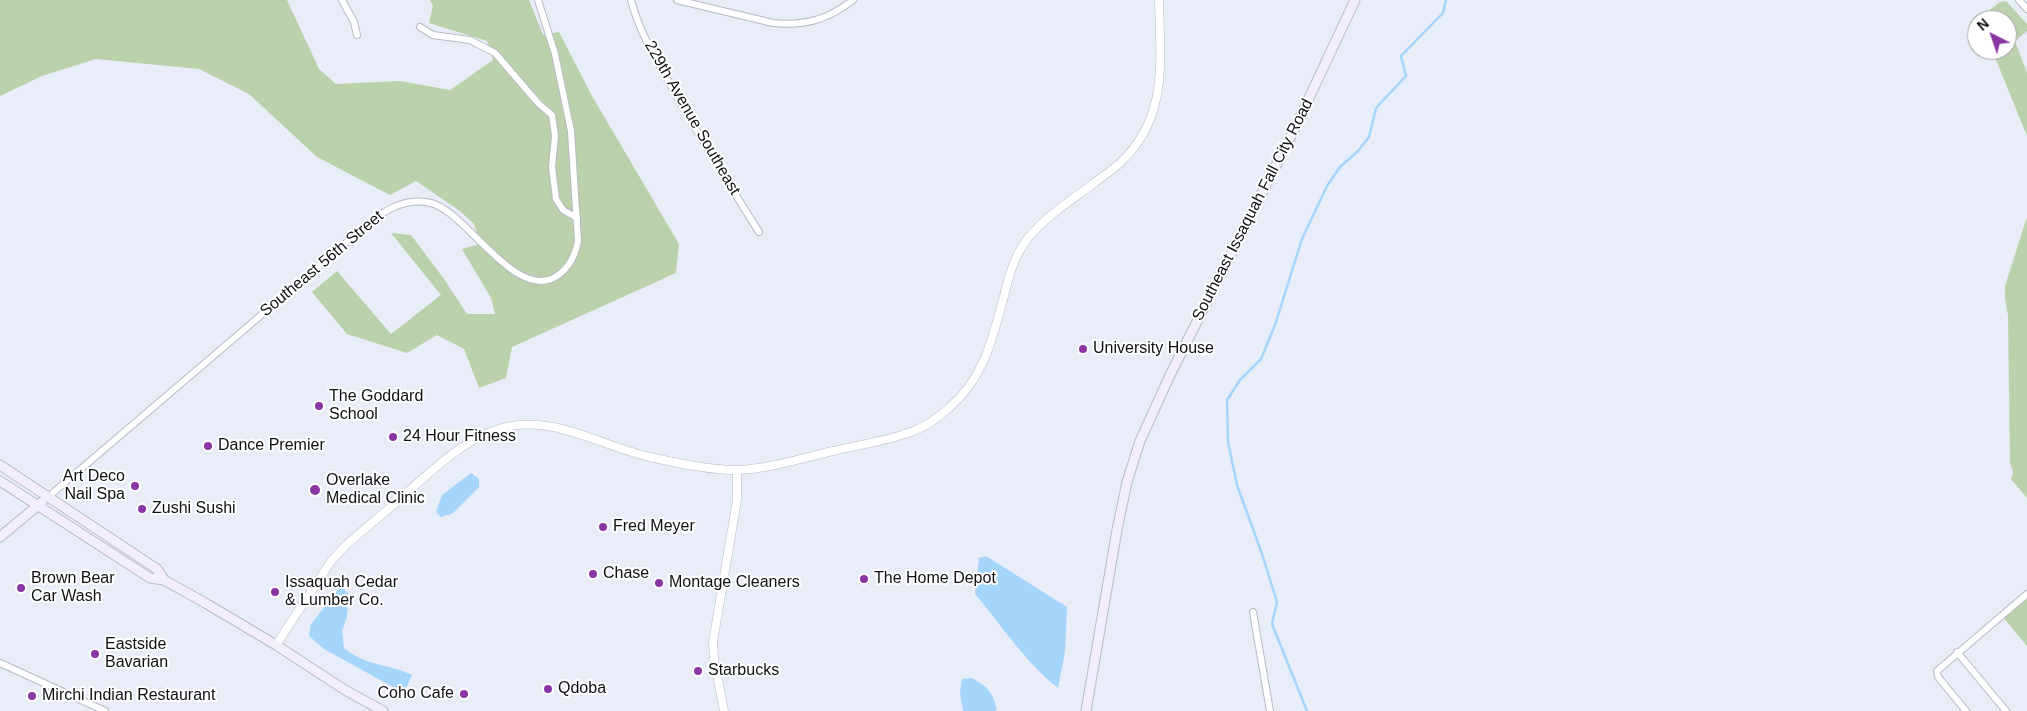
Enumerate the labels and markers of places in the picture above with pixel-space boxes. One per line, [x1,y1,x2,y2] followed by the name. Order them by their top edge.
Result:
[1093,339,1214,359] place label: University House
[1077,343,1089,355] marker: University House
[329,387,423,425] place label: The Goddard School
[313,400,325,412] marker: The Goddard School
[403,427,516,447] place label: 24 Hour Fitness
[387,431,399,443] marker: 24 Hour Fitness
[218,436,325,456] place label: Dance Premier
[202,440,214,452] marker: Dance Premier
[63,467,125,505] place label: Art Deco Nail Spa
[326,471,425,509] place label: Overlake Medical Clinic
[129,480,141,492] marker: Art Deco Nail Spa
[308,483,322,497] marker: Overlake Medical Clinic
[152,499,236,519] place label: Zushi Sushi
[136,503,148,515] marker: Zushi Sushi
[613,517,695,537] place label: Fred Meyer
[597,521,609,533] marker: Fred Meyer
[603,564,649,584] place label: Chase
[587,568,599,580] marker: Chase
[31,569,115,607] place label: Brown Bear Car Wash
[874,569,996,589] place label: The Home Depot
[285,573,398,611] place label: Issaquah Cedar & Lumber Co.
[669,573,800,593] place label: Montage Cleaners
[858,573,870,585] marker: The Home Depot
[653,577,665,589] marker: Montage Cleaners
[15,582,27,594] marker: Brown Bear Car Wash
[269,586,281,598] marker: Issaquah Cedar & Lumber Co.
[105,635,168,673] place label: Eastside Bavarian
[89,648,101,660] marker: Eastside Bavarian
[708,661,779,681] place label: Starbucks
[692,665,704,677] marker: Starbucks
[558,679,606,699] place label: Qdoba
[542,683,554,695] marker: Qdoba
[378,684,454,704] place label: Coho Cafe
[42,686,215,706] place label: Mirchi Indian Restaurant
[458,688,470,700] marker: Coho Cafe
[26,690,38,702] marker: Mirchi Indian Restaurant

